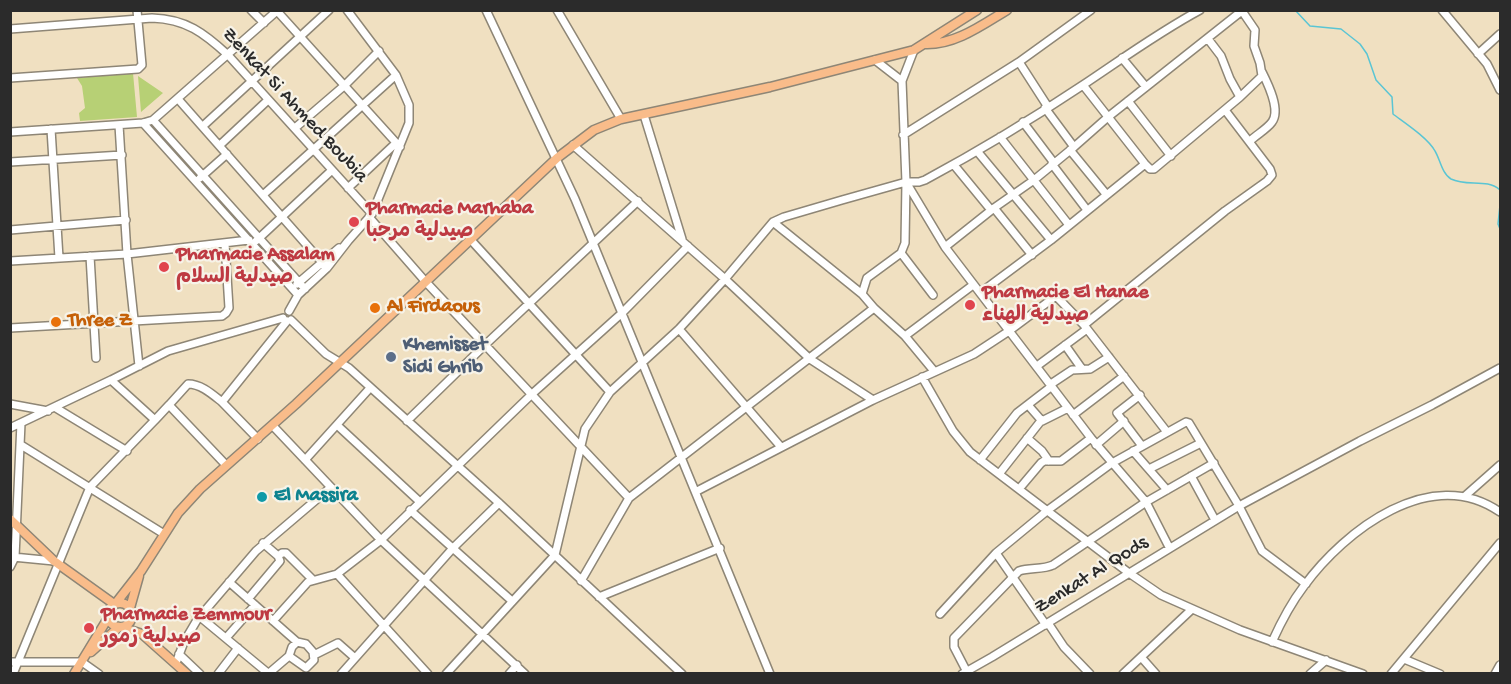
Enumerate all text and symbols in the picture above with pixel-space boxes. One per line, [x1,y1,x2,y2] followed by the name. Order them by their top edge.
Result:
[216,23,372,189] street label: Zenkat Si Ahmed Boubia
[366,198,533,245] place label: Pharmacie Marhaba صيدلية مرحبا
[347,215,361,229] marker: Pharmacie Marhaba صيدلية مرحبا
[176,244,335,291] place label: Pharmacie Assalam صيدلية السلام
[157,260,171,274] marker: Pharmacie Assalam صيدلية السلام
[982,282,1149,329] place label: Pharmacie El Hanae صيدلية الهناء
[387,296,480,320] place label: Al Firdaous
[963,298,977,312] marker: Pharmacie El Hanae صيدلية الهناء
[368,301,382,315] marker: Al Firdaous
[68,310,132,334] place label: Three Z
[49,315,63,329] marker: Three Z
[403,334,487,381] place label: Khemisset Sidi Ghrib
[384,350,398,364] marker: Khemisset Sidi Ghrib
[274,485,358,509] place label: El Massira
[255,490,269,504] marker: El Massira
[1031,532,1153,620] street label: Zenkat Al Qods
[101,604,271,651] place label: Pharmacie Zemmour صيدلية زمور
[82,621,96,635] marker: Pharmacie Zemmour صيدلية زمور

